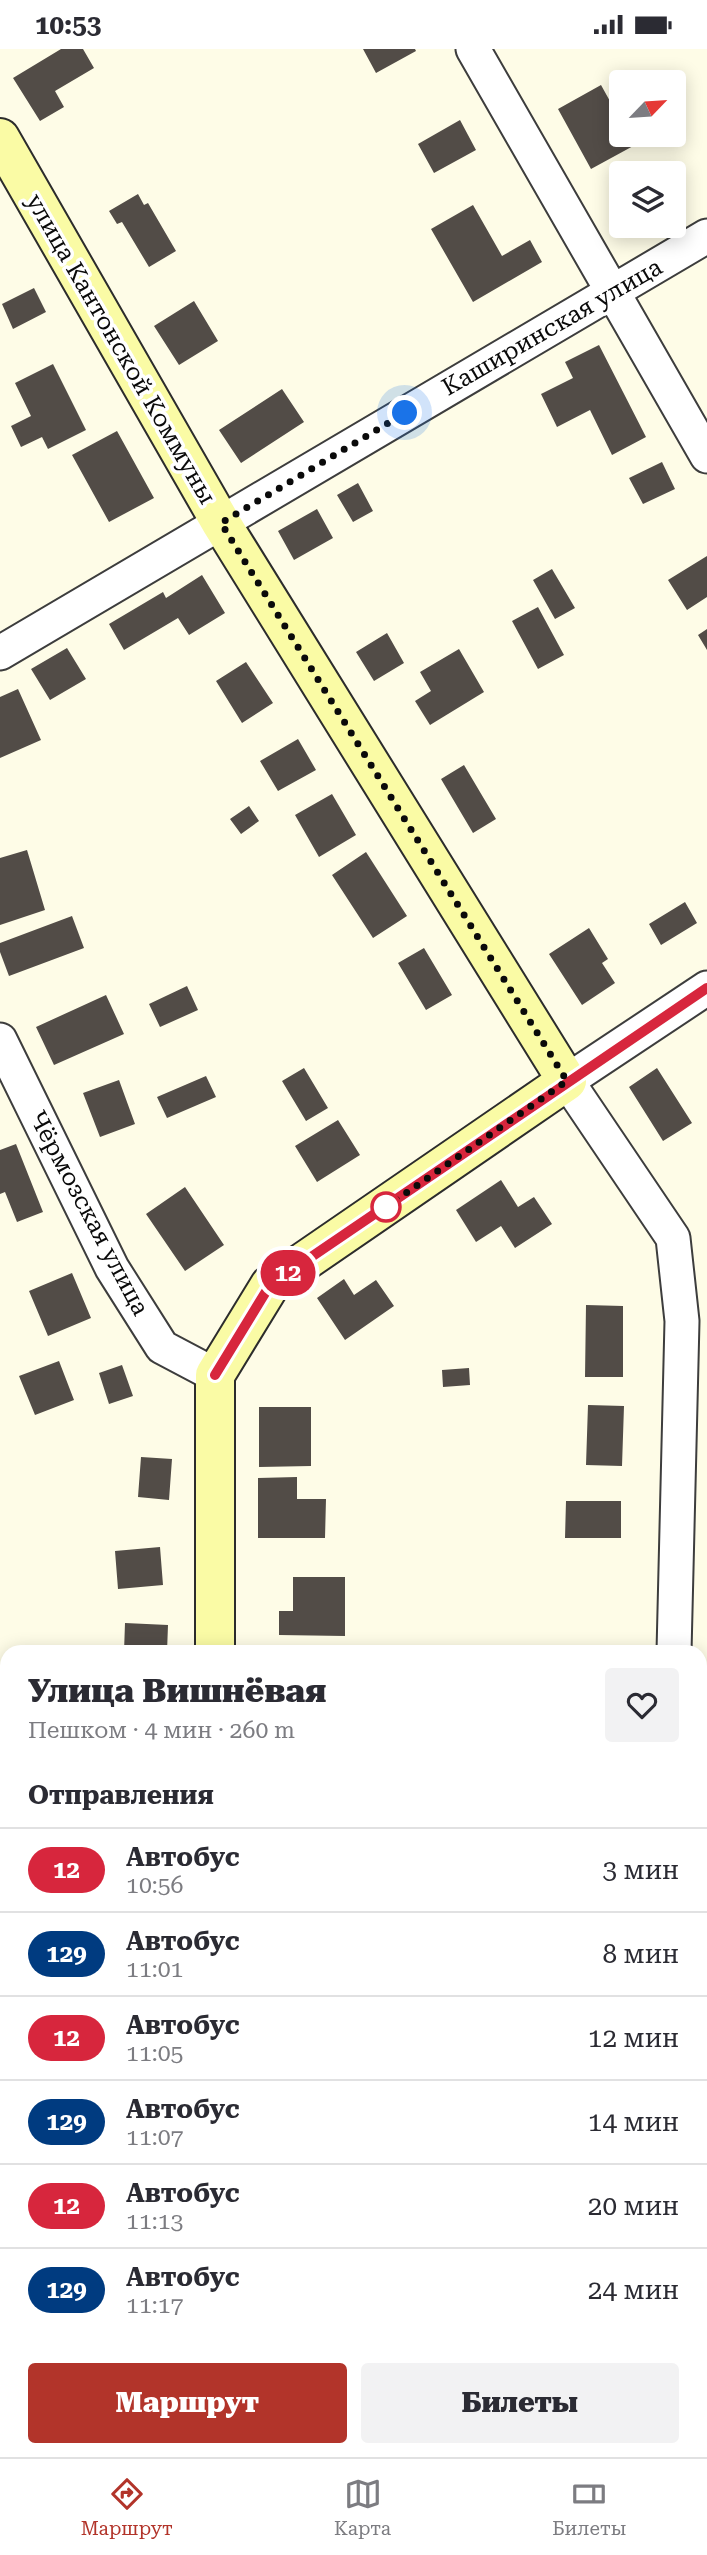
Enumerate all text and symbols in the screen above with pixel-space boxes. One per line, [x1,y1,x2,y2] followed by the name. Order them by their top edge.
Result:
[35,10,101,40] text: 10:53
[609,70,686,147] north arrow
[609,70,686,238] map controls
[609,161,686,238] button: layers
[20,189,222,509] street label: улица Кантонской Коммуны
[437,253,667,401] street label: Каширинская улица
[387,395,422,430] your location
[23,1106,155,1320] street label: Чёрмозская улица
[371,1192,401,1222] unlabelled marker
[256,1250,320,1296] line badge: 12
[275,1259,301,1287] text: 12
[605,1668,679,1742] button: heart
[28,1671,327,1710] text: Улица Вишнёвая
[28,1717,295,1744] text: Пешком · 4 мин · 260 m
[28,1780,214,1810] text: Отправления
[126,1842,240,1872] text: Автобус
[602,1855,679,1885] text: 3 мин
[53,1856,80,1884] text: 12
[126,1872,183,1899] text: 10:56
[126,1926,240,1956] text: Автобус
[602,1939,679,1969] text: 8 мин
[46,1940,87,1968] text: 129
[126,1956,183,1983] text: 11:01
[126,2010,240,2040] text: Автобус
[588,2023,679,2053] text: 12 мин
[53,2024,80,2052] text: 12
[126,2040,183,2067] text: 11:05
[126,2094,240,2124] text: Автобус
[588,2107,679,2137] text: 14 мин
[46,2108,87,2136] text: 129
[126,2124,183,2151] text: 11:07
[126,2178,240,2208] text: Автобус
[588,2191,679,2221] text: 20 мин
[53,2192,80,2220] text: 12
[126,2208,183,2235] text: 11:13
[126,2262,240,2292] text: Автобус
[588,2275,679,2305] text: 24 мин
[46,2276,87,2304] text: 129
[126,2292,183,2319] text: 11:17
[28,2363,347,2443] button: Маршрут
[361,2363,679,2443] button: Билеты
[81,2475,173,2540] tab: Маршрут
[334,2475,391,2540] tab: Карта
[552,2475,626,2540] tab: Билеты

